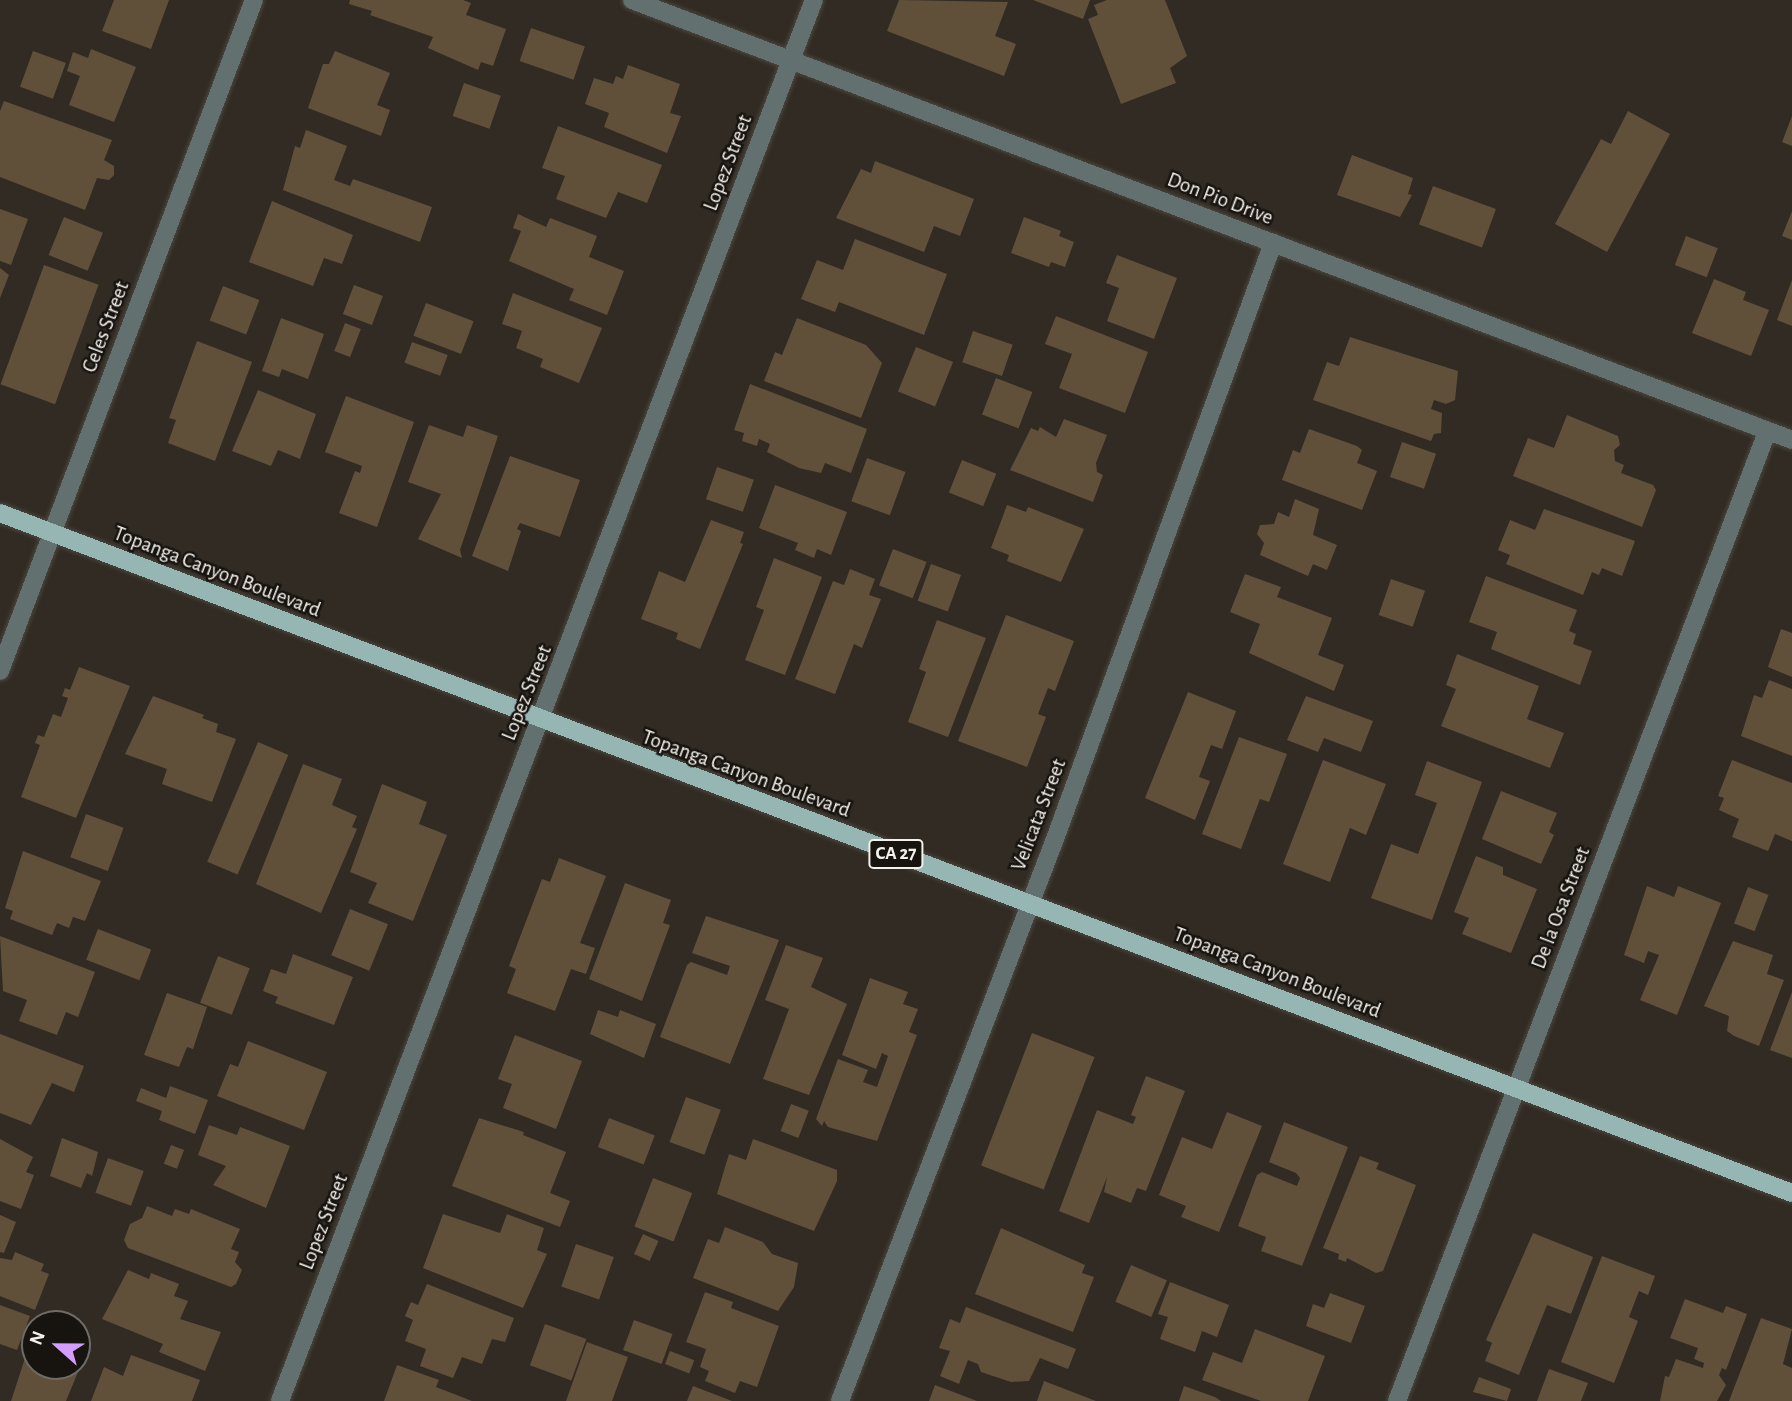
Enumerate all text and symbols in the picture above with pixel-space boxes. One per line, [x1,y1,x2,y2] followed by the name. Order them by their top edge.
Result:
[698,111,758,215] street label: Lopez Street
[1163,167,1277,231] street label: Don Pio Drive
[77,278,135,376] street label: Celes Street
[110,521,324,623] street label: Topanga Canyon Boulevard
[496,642,558,744] street label: Lopez Street
[638,725,854,823] street label: Topanga Canyon Boulevard
[1006,756,1072,874] street label: Velicata Street
[868,838,924,870] road number: CA 27
[1526,843,1596,973] street label: De la Osa Street
[1170,922,1384,1024] street label: Topanga Canyon Boulevard
[294,1170,354,1274] street label: Lopez Street
[21,1310,91,1380] north arrow
[27,1328,49,1348] text: N

